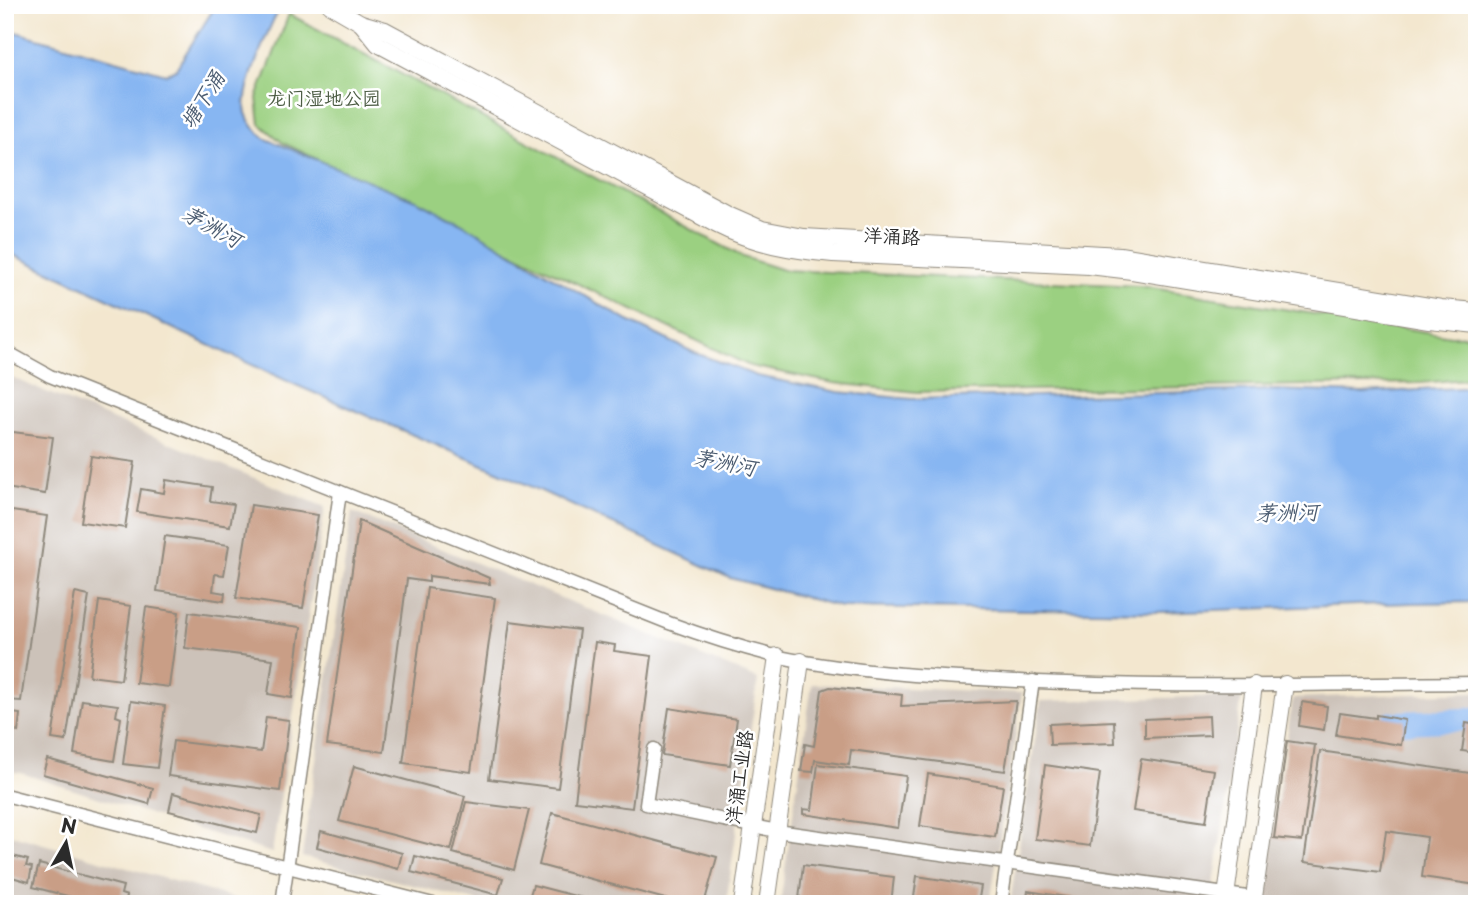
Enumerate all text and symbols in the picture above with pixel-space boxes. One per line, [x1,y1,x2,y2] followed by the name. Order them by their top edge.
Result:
[171,63,232,134] water label: 塘下涌
[267,83,381,111] park label: 龙门湿地公园
[178,196,251,256] water label: 茅洲河
[863,220,921,250] street label: 洋涌路
[691,439,762,483] water label: 茅洲河
[1255,494,1322,528] water label: 茅洲河
[718,728,758,826] street label: 洋涌工业路
[32,808,102,878] north arrow
[59,810,78,840] text: N

